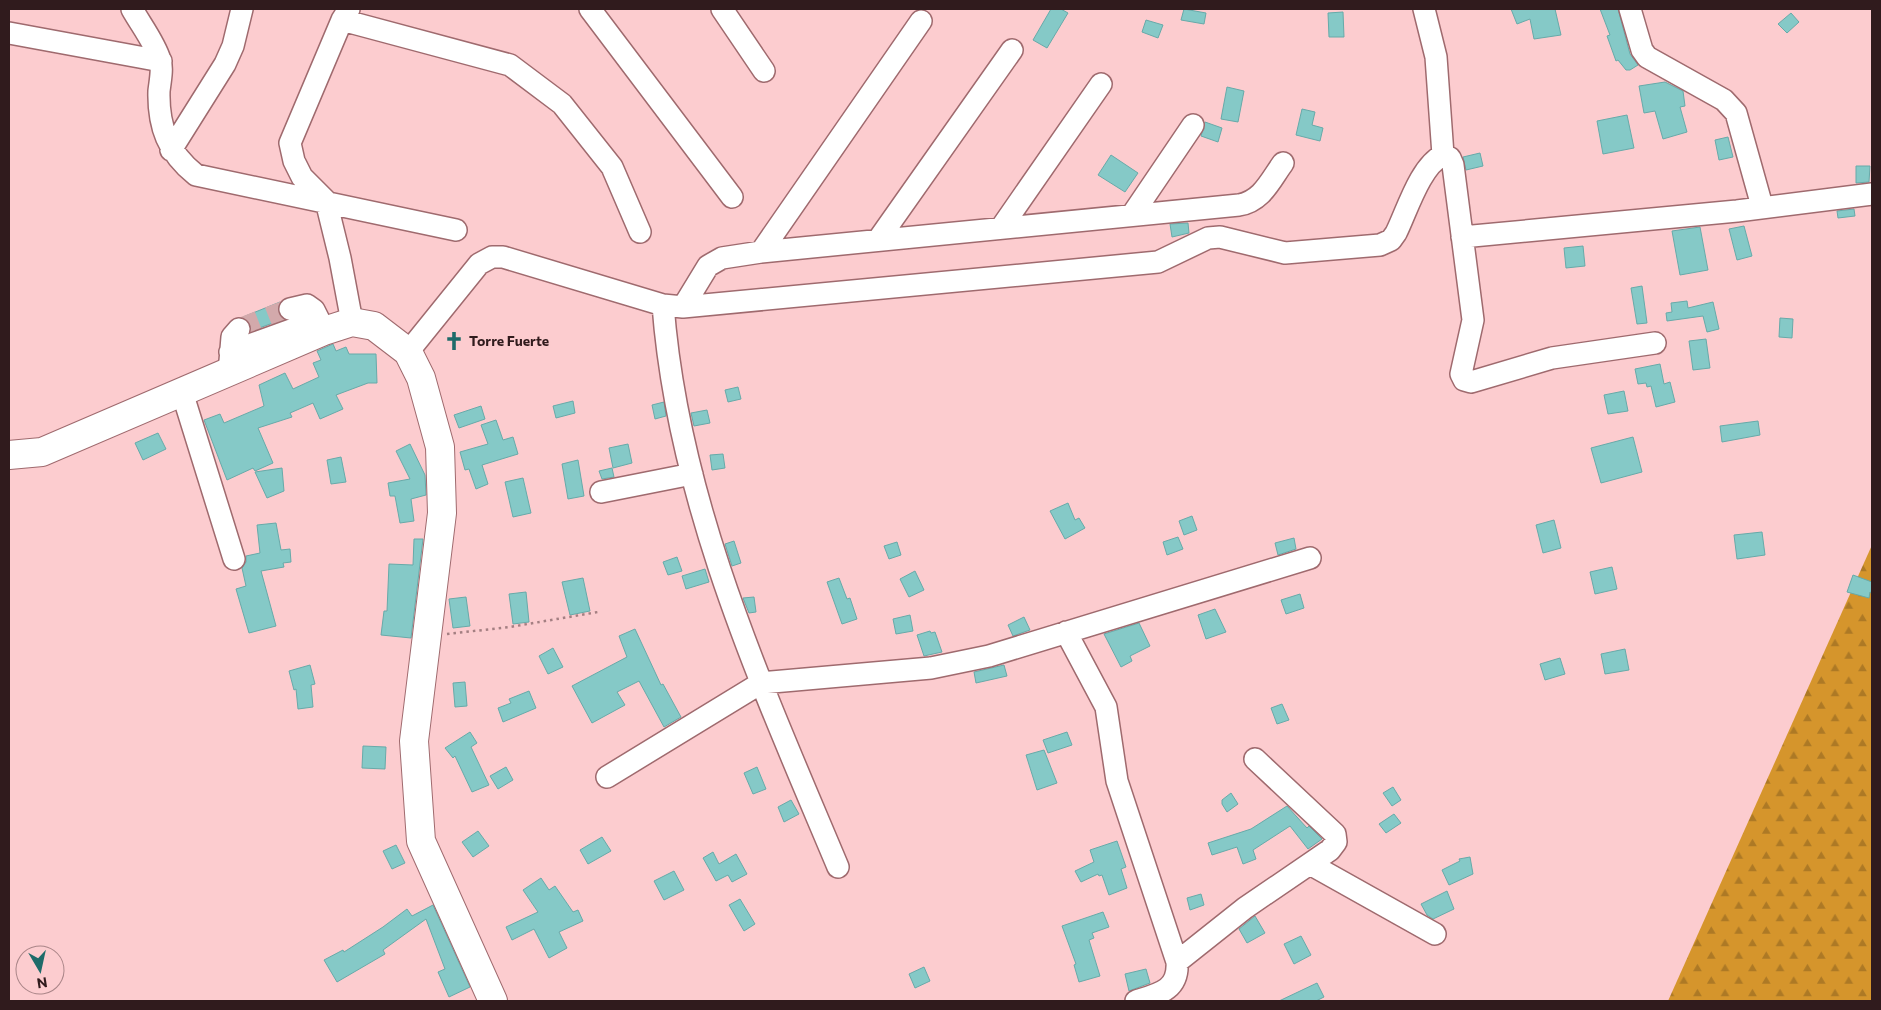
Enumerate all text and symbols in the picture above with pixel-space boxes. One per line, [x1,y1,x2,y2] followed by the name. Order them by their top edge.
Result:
[443,330,465,352] church icon: Torre Fuerte
[469,332,549,349] place label: Torre Fuerte
[15,945,65,995] north arrow
[36,974,49,993] text: N

